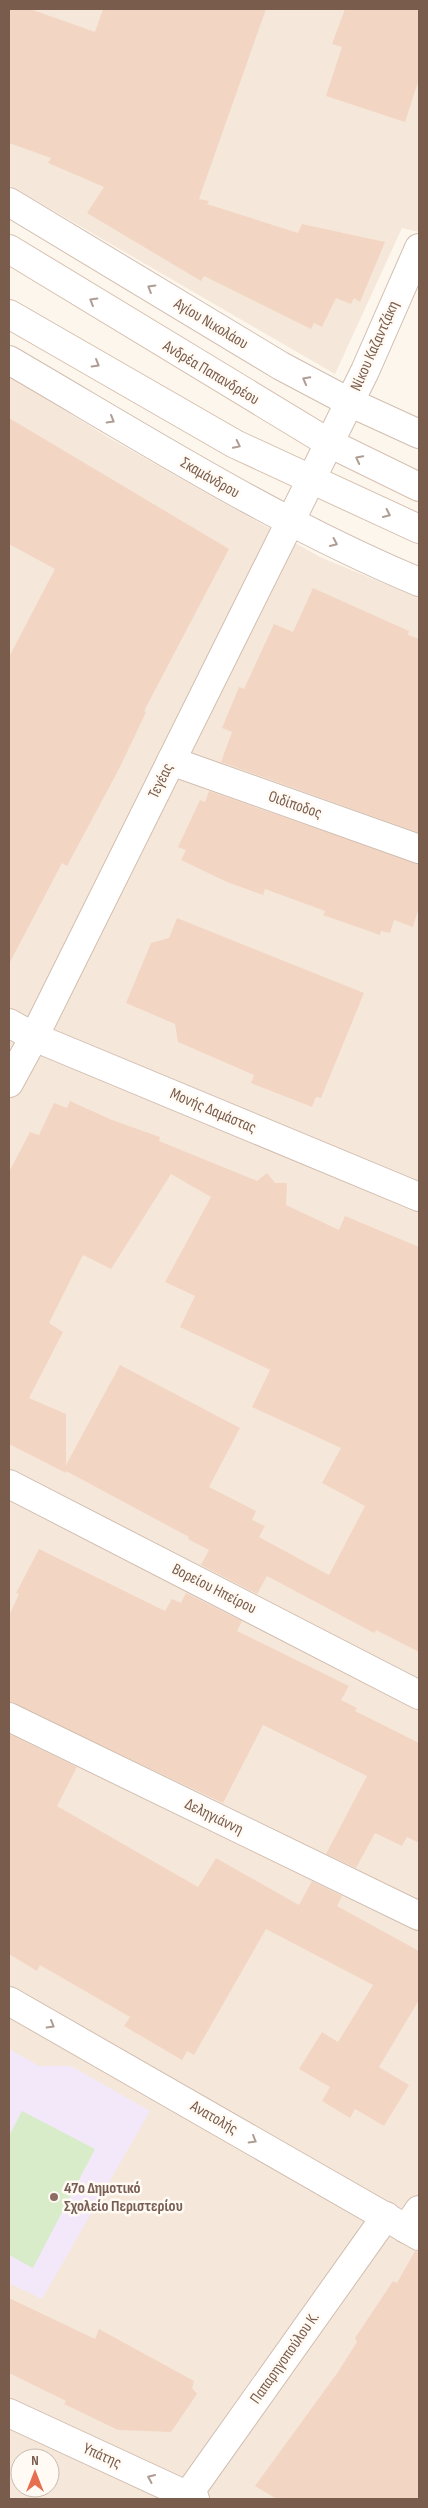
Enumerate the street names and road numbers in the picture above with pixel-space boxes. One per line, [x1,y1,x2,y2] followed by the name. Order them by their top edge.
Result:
[170,294,252,354] street label: Αγίου Νικολάου
[347,298,403,394] street label: Νίκου Καζαντζάκη
[159,336,263,409] street label: Ανδρέα Παπανδρέου
[177,453,243,503] street label: Σκαμάνδρου
[144,760,178,802] street label: Τεγέας
[266,787,324,823] street label: Οιδίποδος
[167,1084,259,1138] street label: Μονής Δαμάστας
[169,1560,259,1618] street label: Βορείου Ηπείρου
[182,1795,246,1839] street label: Δεληγιάννη
[186,2096,241,2139] street label: Ανατολής
[246,2308,324,2408] street label: Παπαρηγοπούλου Κ.
[80,2439,124,2473] street label: Υπάτης

